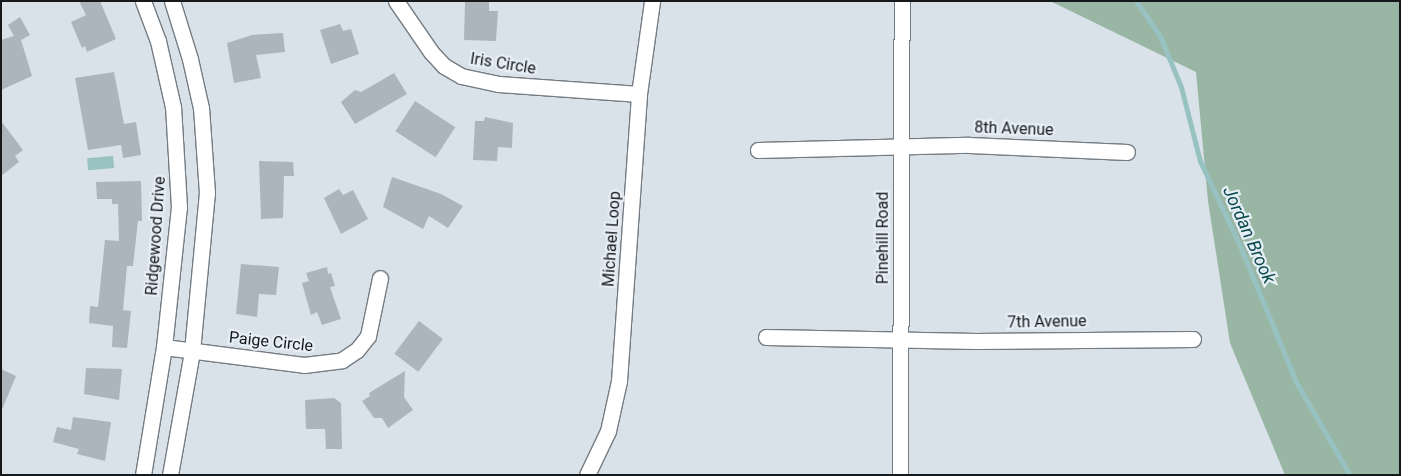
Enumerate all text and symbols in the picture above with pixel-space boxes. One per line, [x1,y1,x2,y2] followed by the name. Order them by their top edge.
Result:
[469,49,537,79] street label: Iris Circle
[974,118,1054,140] street label: 8th Avenue
[142,176,170,296] street label: Ridgewood Drive
[1218,183,1280,287] water label: Jordan Brook
[599,190,625,288] street label: Michael Loop
[873,192,893,284] street label: Pinehill Road
[1007,312,1087,332] street label: 7th Avenue
[228,328,314,356] street label: Paige Circle

